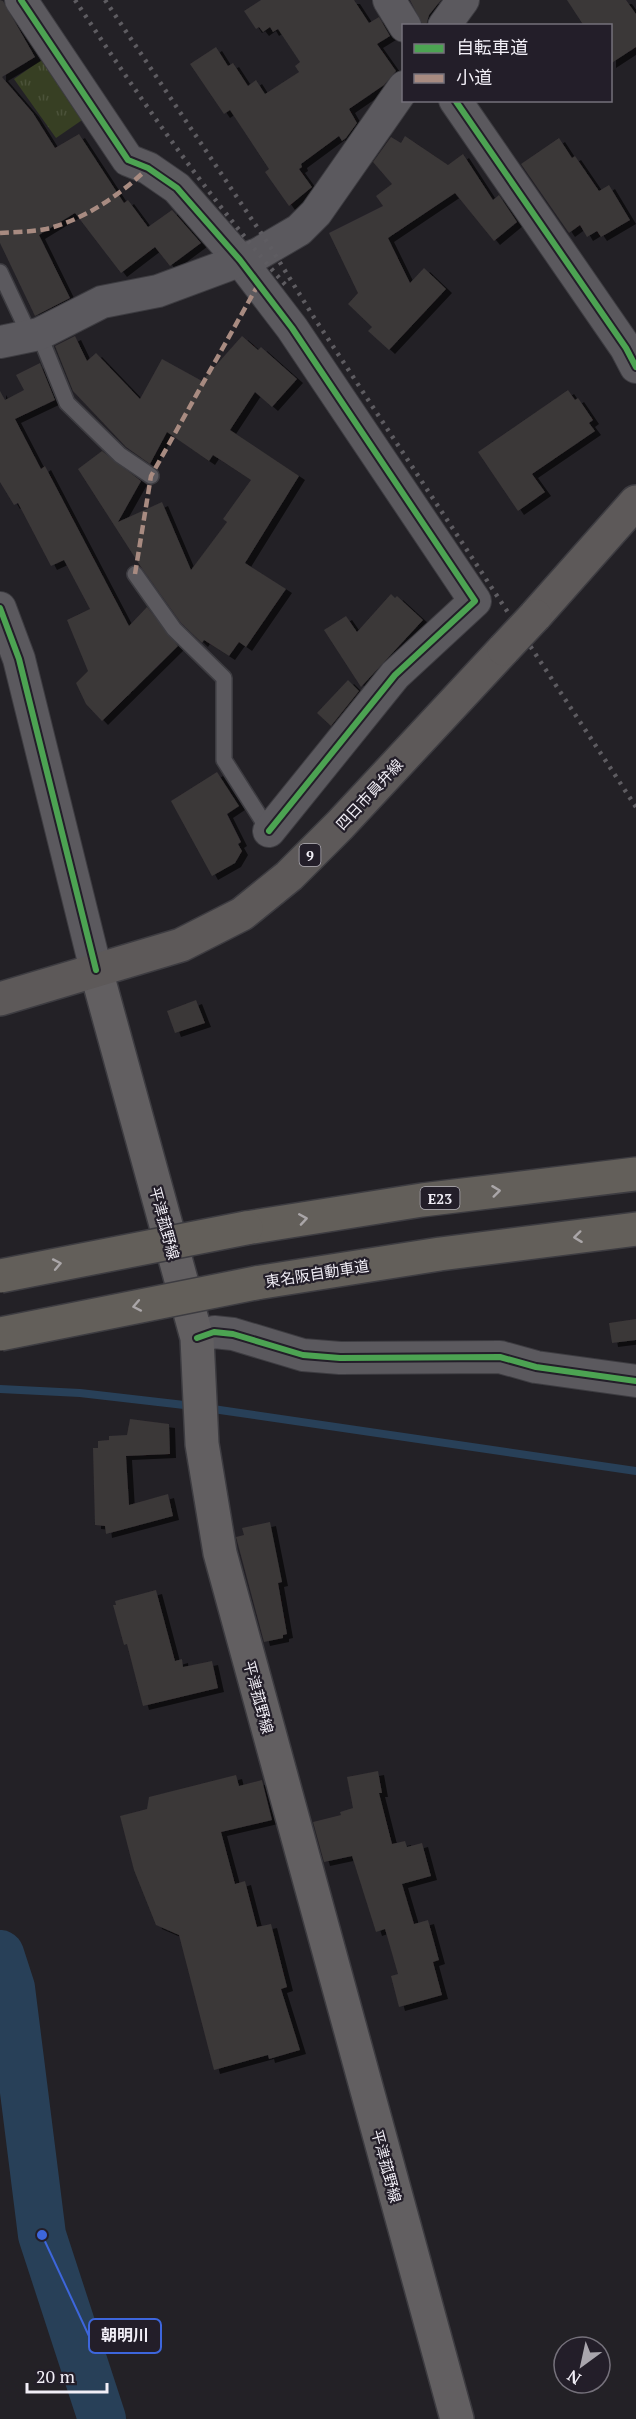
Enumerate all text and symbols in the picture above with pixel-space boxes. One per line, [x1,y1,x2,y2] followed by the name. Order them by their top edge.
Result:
[402,24,612,102] legend
[456,35,528,59] text: 自転車道
[456,65,492,89] text: 小道
[331,754,407,834] street label: 四日市員弁線
[300,844,320,866] road number: 9
[146,1184,184,1262] street label: 平津菰野線
[492,1185,501,1198] one-way arrow
[420,1187,460,1209] road number: E23
[298,1213,308,1226] one-way arrow
[573,1230,583,1242] one-way arrow
[264,1255,370,1291] street label: 東名阪自動車道
[52,1258,62,1271] one-way arrow
[132,1299,142,1312] one-way arrow
[240,1658,278,1736] street label: 平津菰野線
[368,2127,406,2205] street label: 平津菰野線
[89,2319,161,2353] callout: 朝明川
[101,2324,149,2346] text: 朝明川
[552,2335,612,2395] north arrow
[27,2356,106,2394] scale bar
[36,2364,76,2388] text: 20 m
[563,2365,585,2390] text: N

